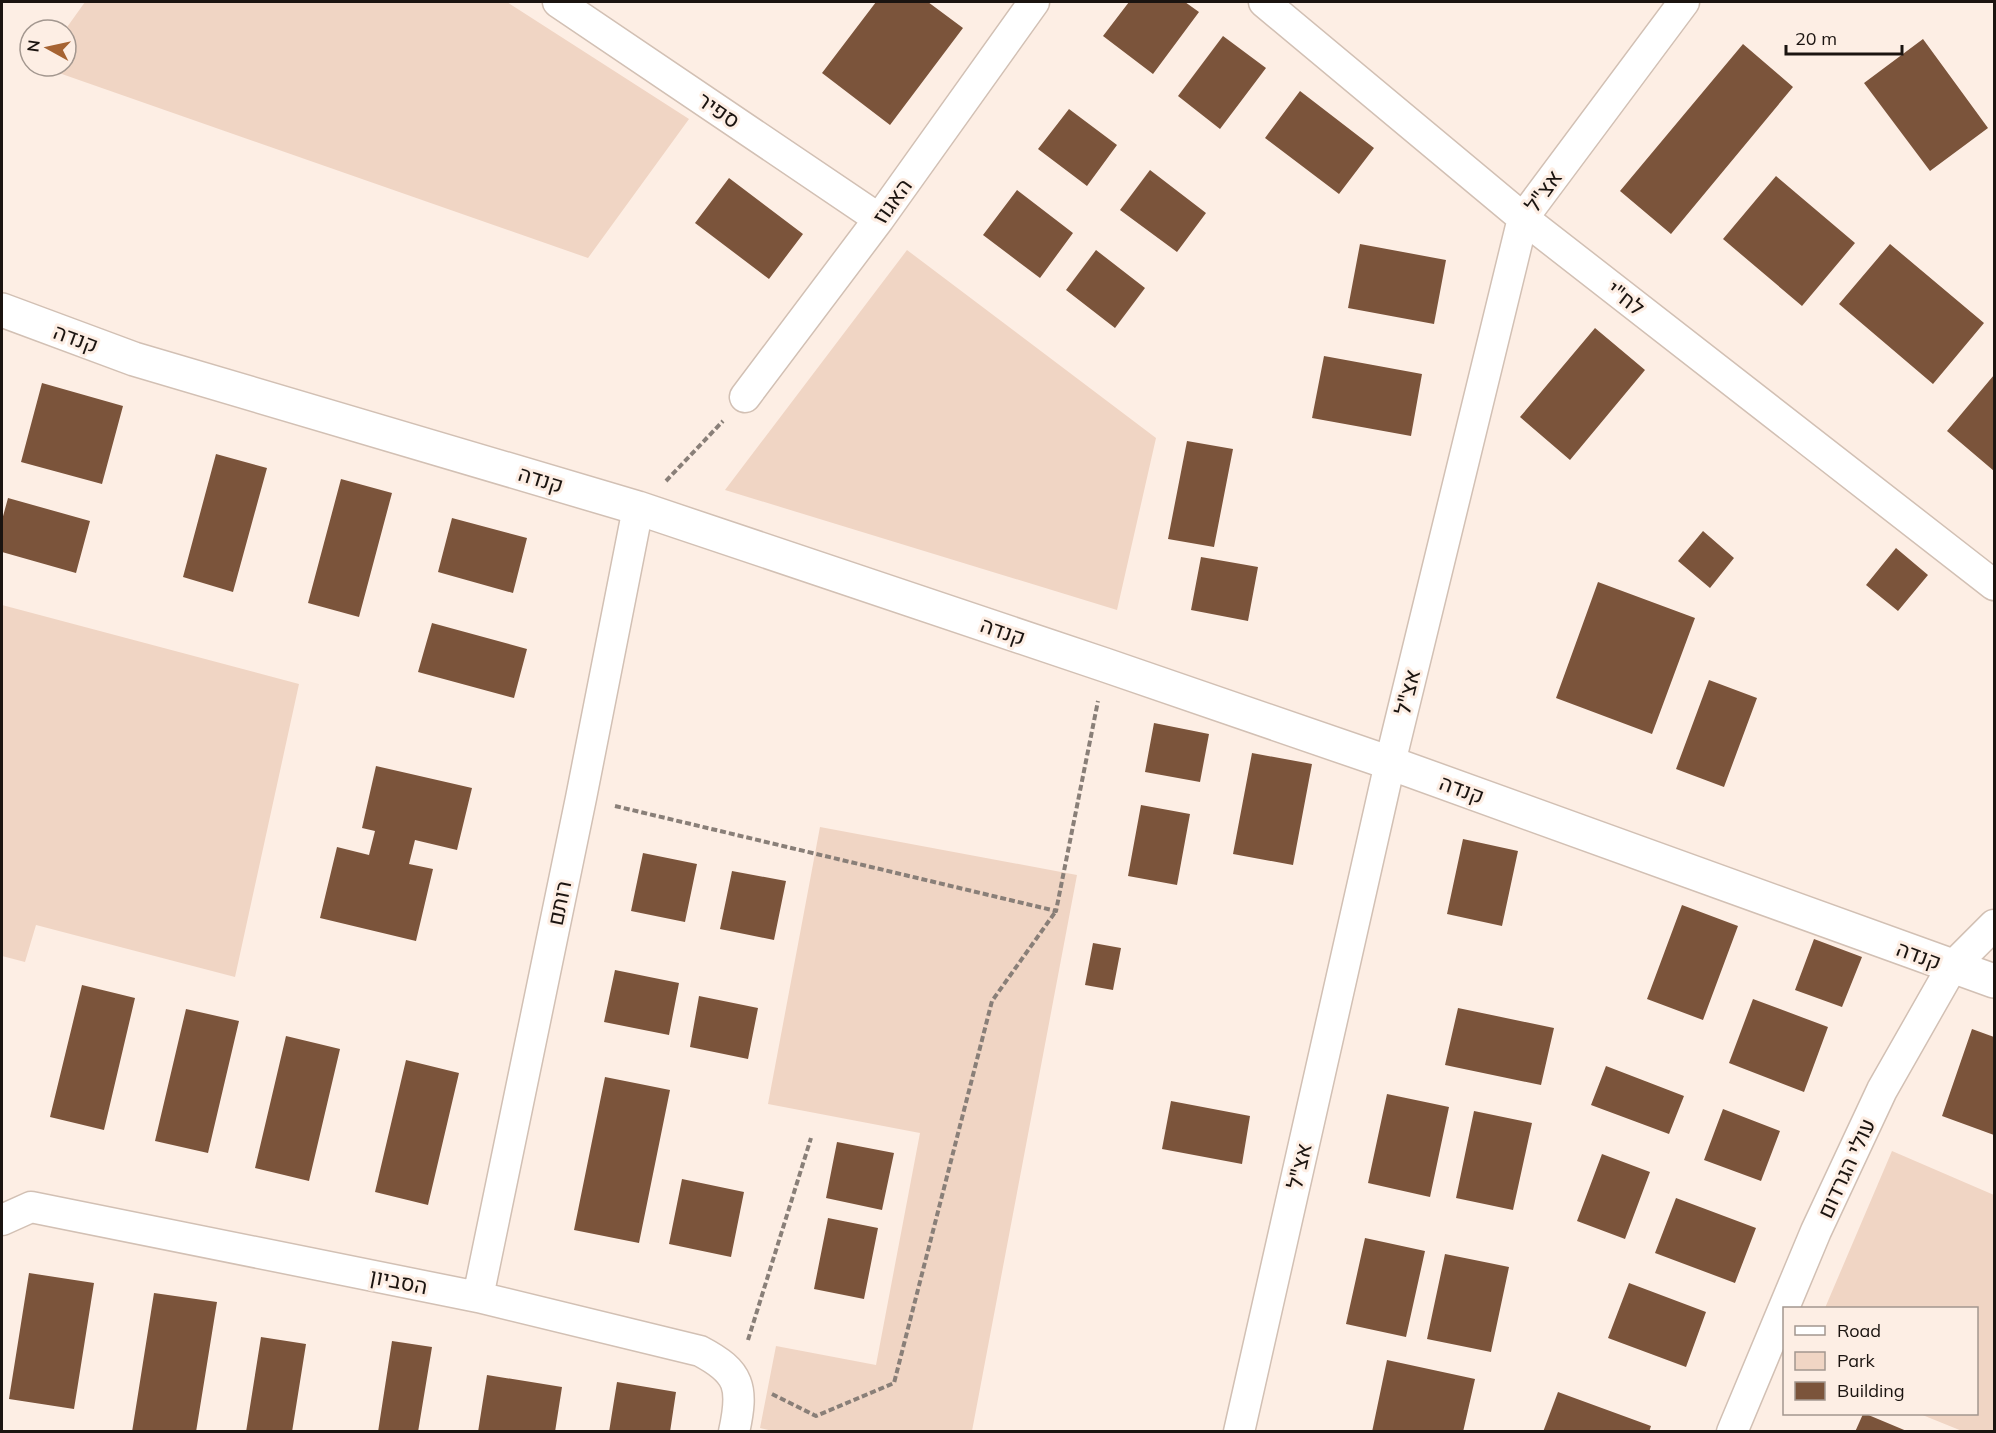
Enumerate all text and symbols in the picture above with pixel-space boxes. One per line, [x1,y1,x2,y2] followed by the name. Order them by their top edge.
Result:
[18,18,78,78] north arrow
[1786,18,1902,56] scale bar
[1795,27,1837,50] text: 20 m
[22,39,44,53] text: N
[692,86,746,134] street label: ספיר
[1518,164,1568,218] street label: אצ"ל
[866,173,918,229] street label: האגוז
[1602,275,1650,321] street label: לח"י
[50,317,102,359] street label: קנדה
[515,459,567,499] street label: קנדה
[977,610,1029,652] street label: קנדה
[1388,666,1426,718] street label: אצ"ל
[1436,768,1488,810] street label: קנדה
[541,878,577,928] street label: רותם
[1893,934,1945,976] street label: קנדה
[1811,1114,1881,1222] street label: עולי הגרדום
[1280,1140,1318,1192] street label: אצ"ל
[368,1262,430,1300] street label: הסביון
[1783,1307,1978,1415] legend
[1837,1319,1881,1342] text: Road
[1837,1349,1876,1372] text: Park
[1837,1379,1905,1402] text: Building

